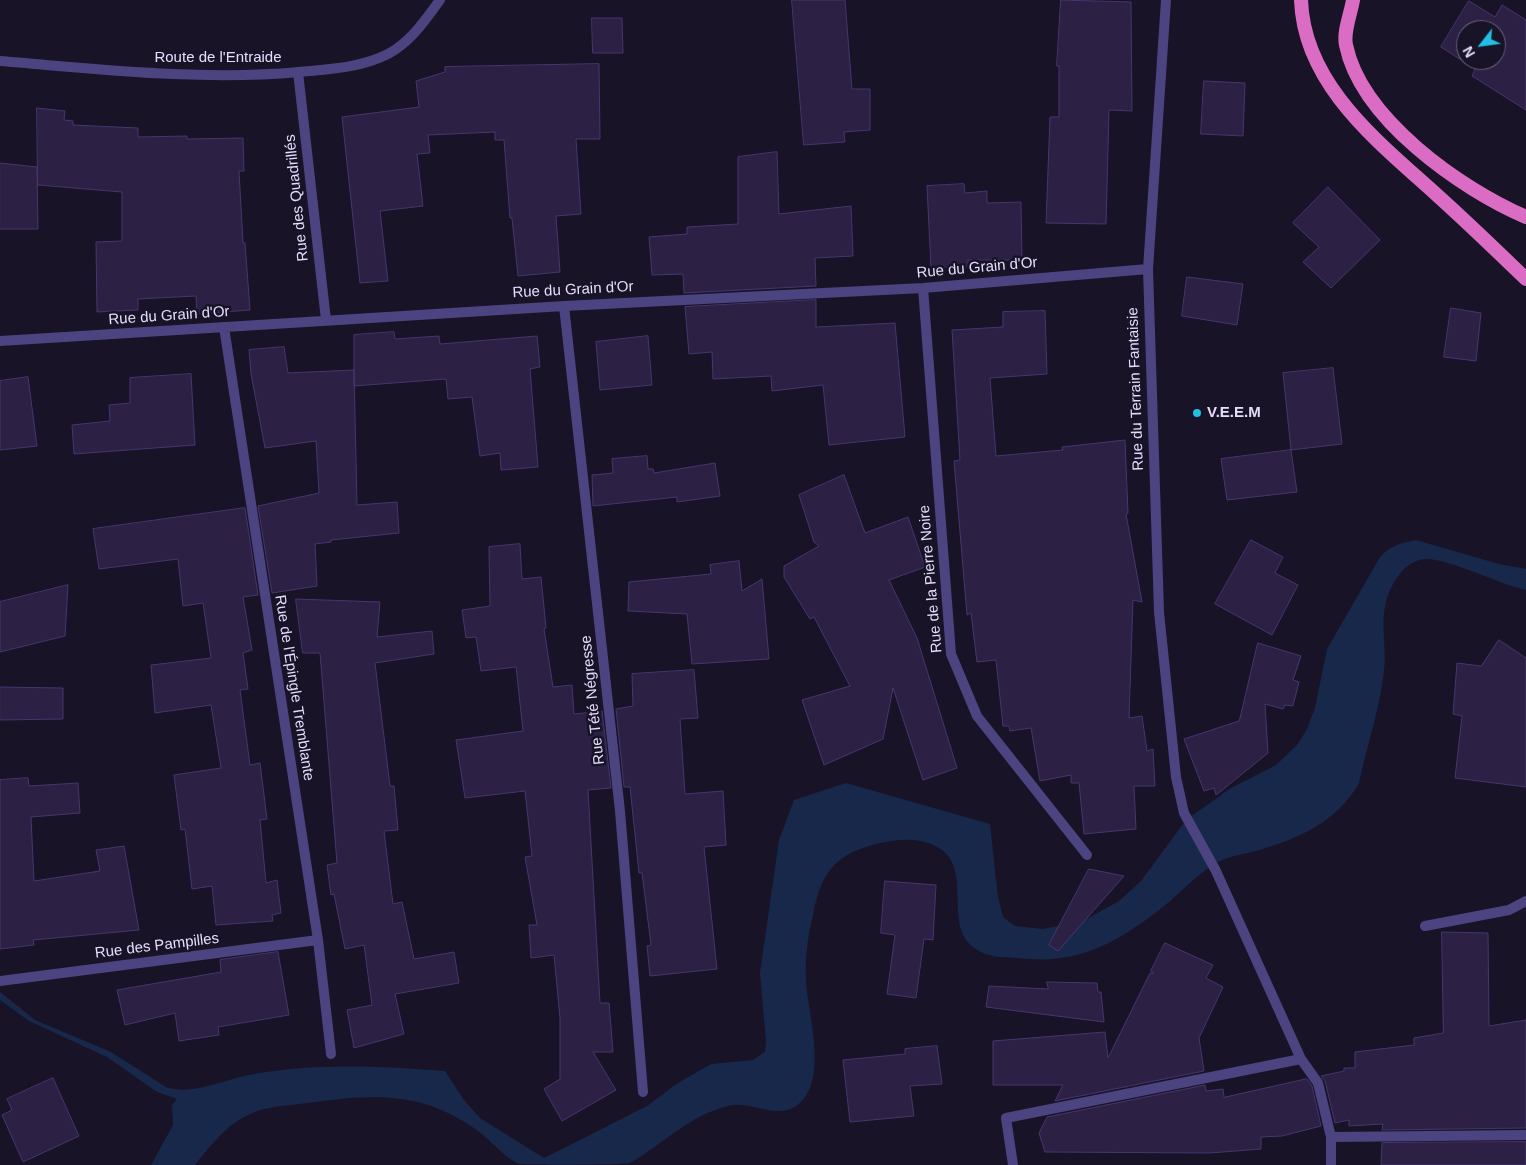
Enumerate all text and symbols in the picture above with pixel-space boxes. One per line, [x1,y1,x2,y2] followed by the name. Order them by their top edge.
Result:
[1456,20,1506,70] north arrow
[1459,44,1478,60] text: N
[154,49,282,67] street label: Route de l'Entraide
[281,134,313,262] street label: Rue des Quadrillés
[916,254,1038,282] street label: Rue du Grain d'Or
[512,278,634,302] street label: Rue du Grain d'Or
[108,303,230,329] street label: Rue du Grain d'Or
[1124,307,1148,471] street label: Rue du Terrain Fantaisie
[1207,404,1261,422] place label: V.E.E.M
[1191,407,1203,419] marker: V.E.E.M
[916,504,946,654] street label: Rue de la Pierre Noire
[270,594,318,782] street label: Rue de l'Épingle Tremblante
[577,634,609,766] street label: Rue Tété Négresse
[94,929,220,963] street label: Rue des Pampilles

